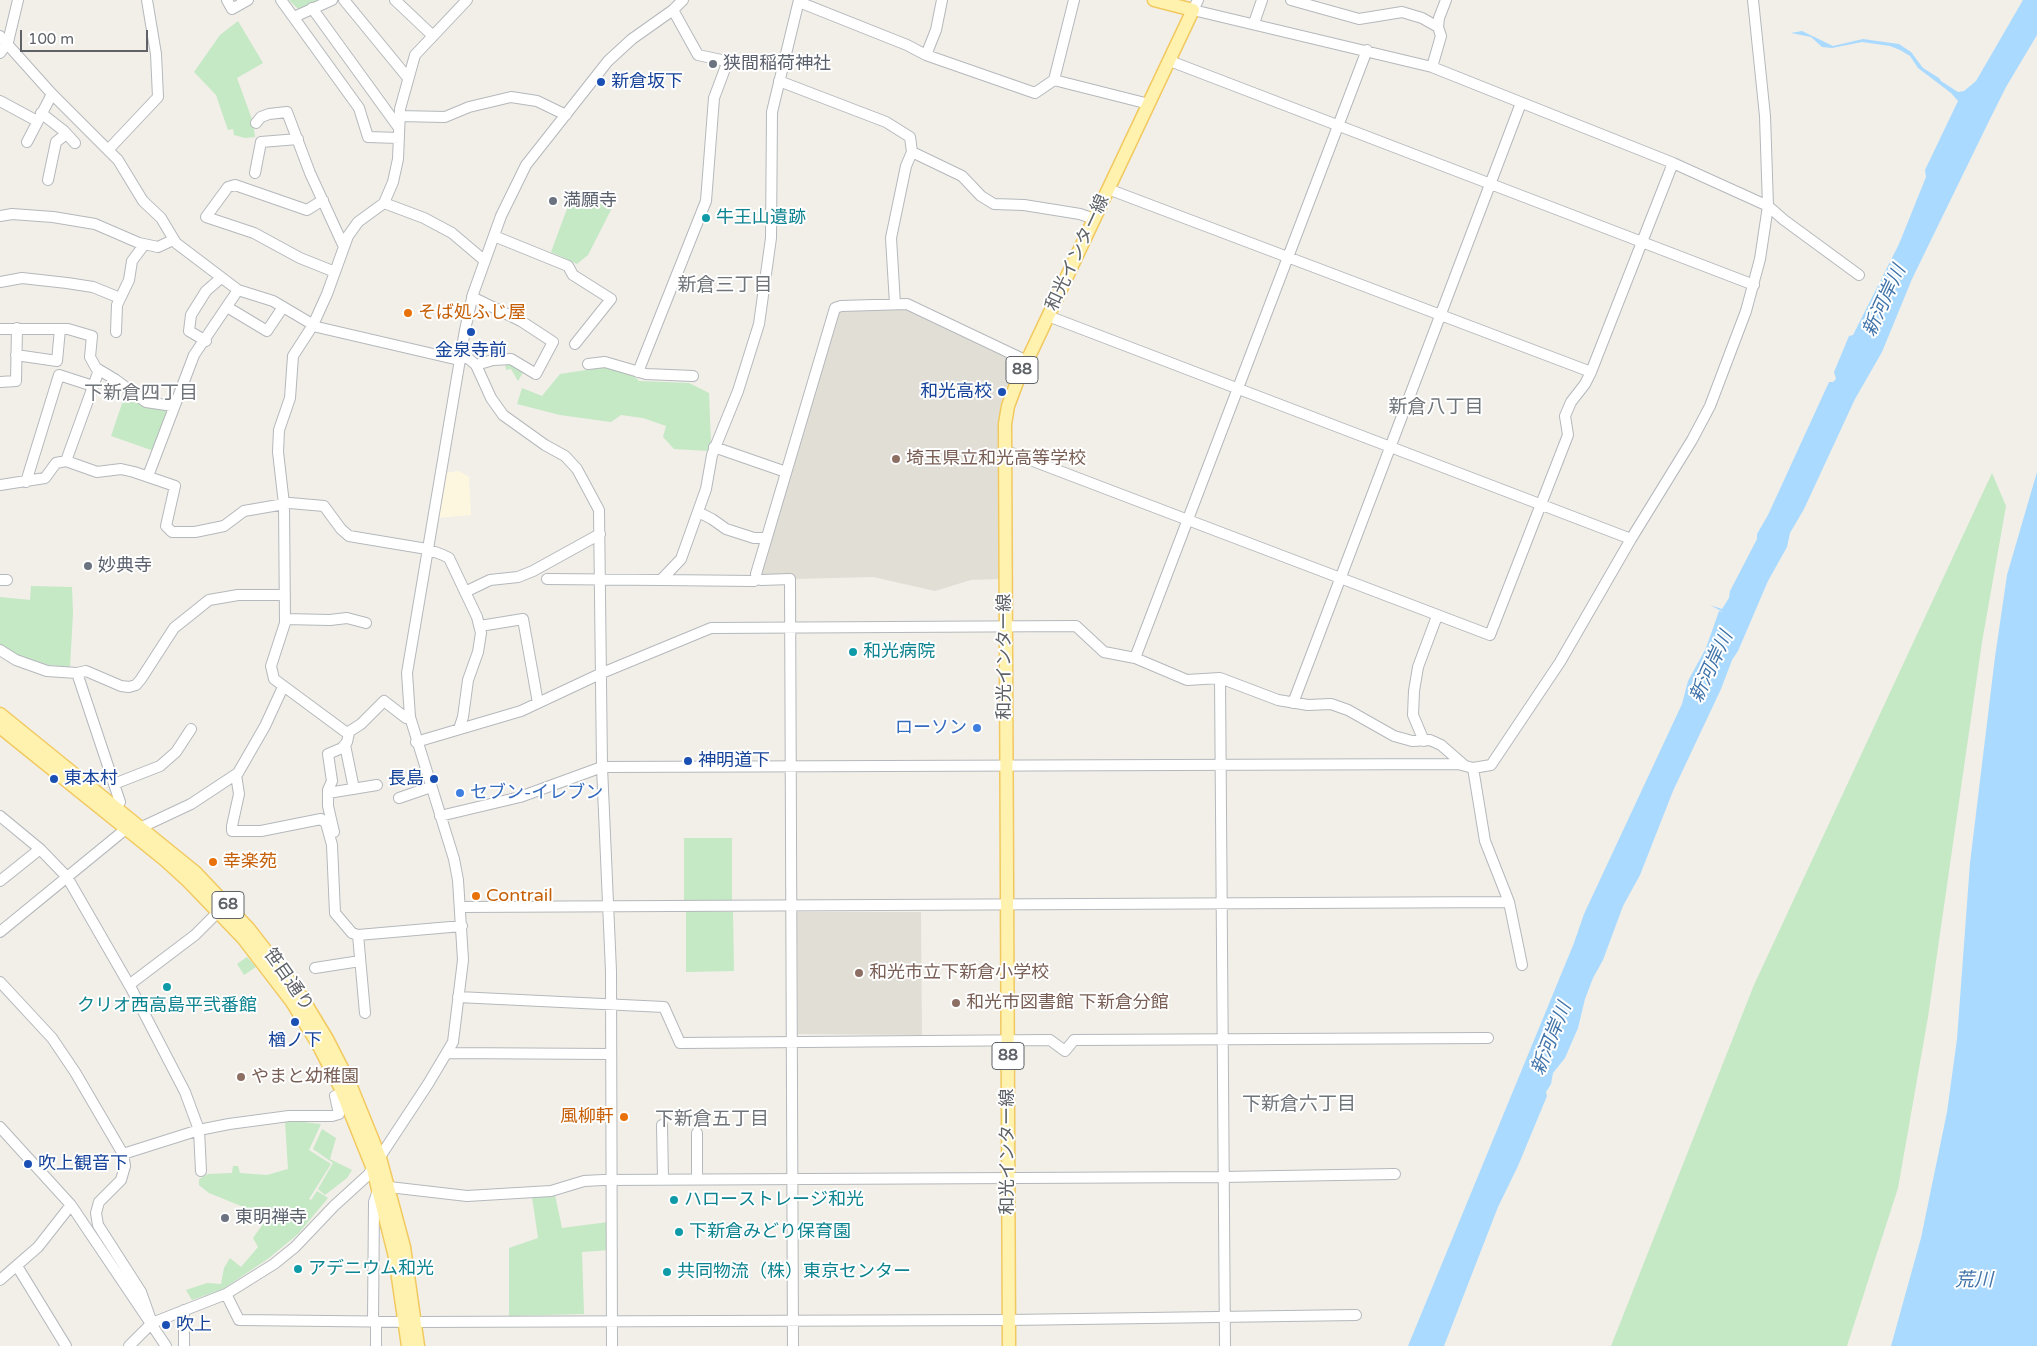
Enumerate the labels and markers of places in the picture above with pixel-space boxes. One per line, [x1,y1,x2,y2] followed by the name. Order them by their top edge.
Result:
[723,53,831,75] place label: 狭間稲荷神社
[707,58,719,70] marker: 狭間稲荷神社
[611,71,683,93] place label: 新倉坂下
[595,76,607,88] marker: 新倉坂下
[563,190,617,212] place label: 満願寺
[547,195,559,207] marker: 満願寺
[716,207,806,229] place label: 牛王山遺跡
[700,212,712,224] marker: 牛王山遺跡
[418,302,526,324] place label: そば処ふじ屋
[402,307,414,319] marker: そば処ふじ屋
[465,326,477,338] marker: 金泉寺前
[435,340,507,362] place label: 金泉寺前
[920,381,992,403] place label: 和光高校
[996,386,1008,398] marker: 和光高校
[906,448,1086,470] place label: 埼玉県立和光高等学校
[890,453,902,465] marker: 埼玉県立和光高等学校
[98,555,152,577] place label: 妙典寺
[82,560,94,572] marker: 妙典寺
[863,641,935,663] place label: 和光病院
[847,646,859,658] marker: 和光病院
[895,717,967,739] place label: ローソン
[971,722,983,734] marker: ローソン
[698,750,770,772] place label: 神明道下
[682,755,694,767] marker: 神明道下
[64,768,118,790] place label: 東本村
[388,768,424,790] place label: 長島
[48,773,60,785] marker: 東本村
[428,773,440,785] marker: 長島
[470,782,603,804] place label: セブン-イレブン
[454,787,466,799] marker: セブン-イレブン
[223,851,277,873] place label: 幸楽苑
[207,856,219,868] marker: 幸楽苑
[486,885,553,907] place label: Contrail
[470,890,482,902] marker: Contrail
[869,962,1049,984] place label: 和光市立下新倉小学校
[853,967,865,979] marker: 和光市立下新倉小学校
[161,981,173,993] marker: クリオ西高島平弐番館
[966,992,1169,1014] place label: 和光市図書館 下新倉分館
[77,995,257,1017] place label: クリオ西高島平弐番館
[950,997,962,1009] marker: 和光市図書館 下新倉分館
[289,1016,301,1028] marker: 楢ノ下
[268,1030,322,1052] place label: 楢ノ下
[251,1066,359,1088] place label: やまと幼稚園
[235,1071,247,1083] marker: やまと幼稚園
[560,1106,614,1128] place label: 風柳軒
[618,1111,630,1123] marker: 風柳軒
[38,1153,128,1175] place label: 吹上観音下
[22,1158,34,1170] marker: 吹上観音下
[684,1189,864,1211] place label: ハローストレージ和光
[668,1194,680,1206] marker: ハローストレージ和光
[235,1207,307,1229] place label: 東明禅寺
[219,1212,231,1224] marker: 東明禅寺
[689,1221,851,1243] place label: 下新倉みどり保育園
[673,1226,685,1238] marker: 下新倉みどり保育園
[308,1258,434,1280] place label: アデニウム和光
[677,1261,911,1283] place label: 共同物流（株）東京センター
[292,1263,304,1275] marker: アデニウム和光
[661,1266,673,1278] marker: 共同物流（株）東京センター
[176,1314,212,1336] place label: 吹上
[160,1319,172,1331] marker: 吹上

